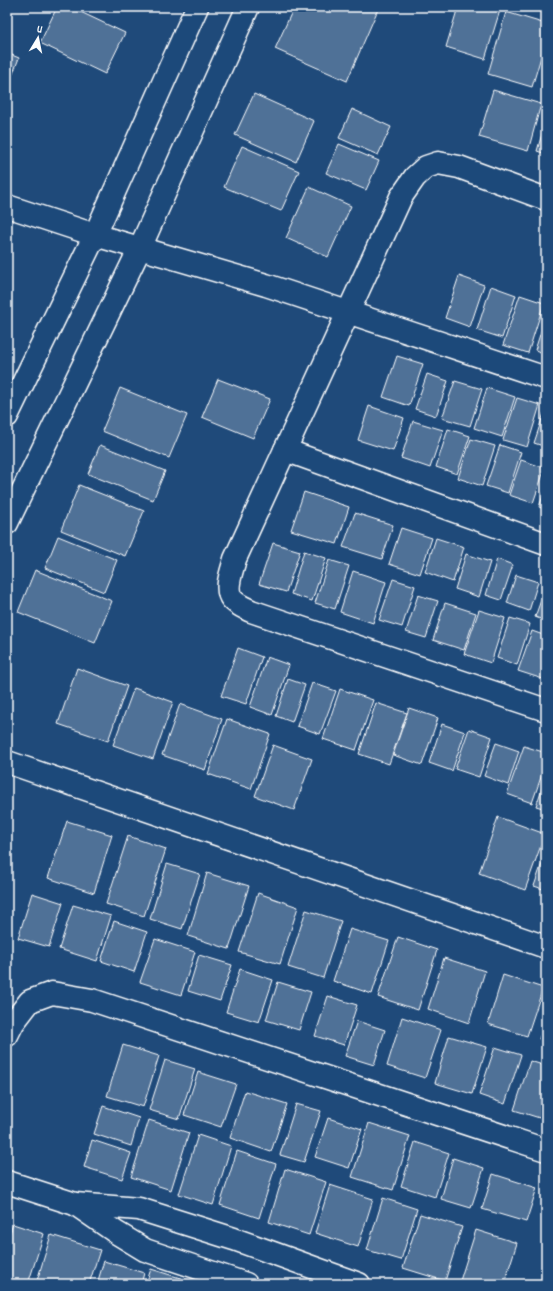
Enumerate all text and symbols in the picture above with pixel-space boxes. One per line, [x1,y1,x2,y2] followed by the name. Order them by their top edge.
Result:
[18,18,58,58] north arrow
[35,22,43,38] text: U

